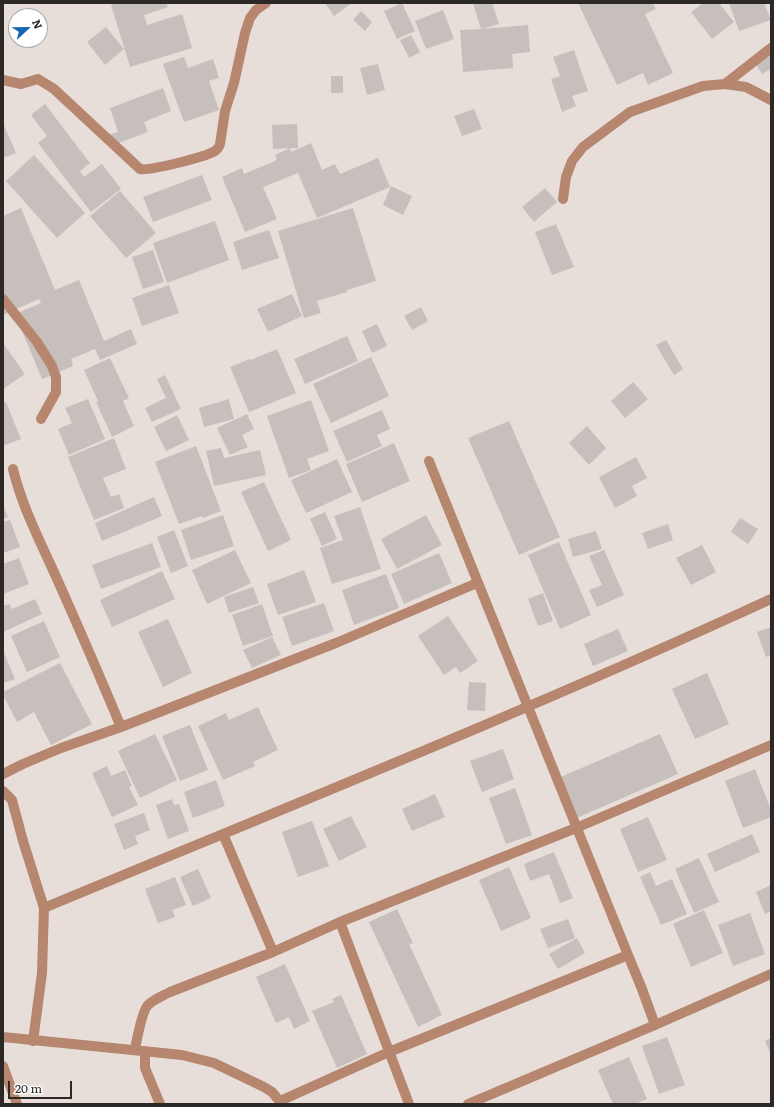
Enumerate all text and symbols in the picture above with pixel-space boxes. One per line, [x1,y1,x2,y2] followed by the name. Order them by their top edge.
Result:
[8,8,48,48] north arrow
[29,17,47,31] text: N
[10,1073,74,1099] scale bar
[15,1079,42,1097] text: 20 m

